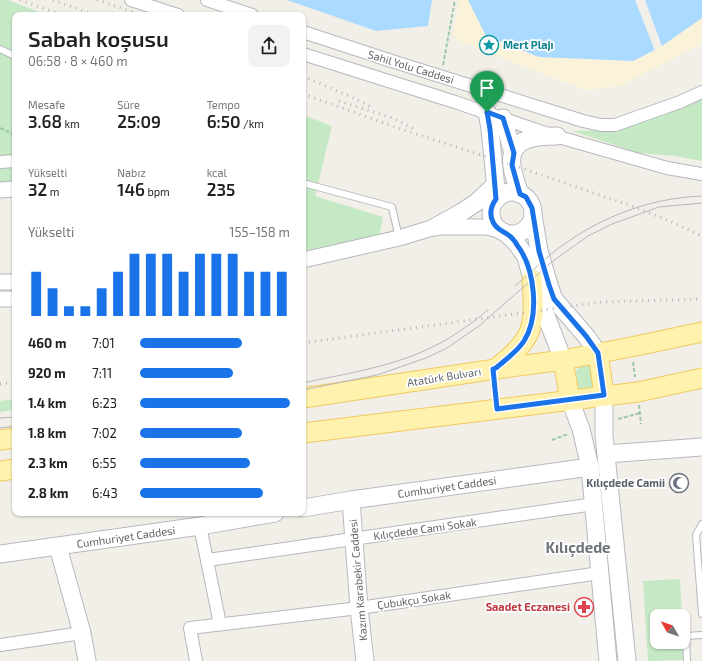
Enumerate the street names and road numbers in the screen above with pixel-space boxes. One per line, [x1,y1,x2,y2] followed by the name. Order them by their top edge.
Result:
[366,47,456,86] street label: Sahil Yolu Caddesi
[406,364,482,389] street label: Atatürk Bulvarı
[397,473,497,500] street label: Cumhuriyet Caddesi
[372,515,478,543] street label: Kılıçdede Cami Sokak
[346,519,369,642] street label: Kazım Karabekir Caddesi
[76,523,176,550] street label: Cumhuriyet Caddesi
[376,588,452,612] street label: Çubukçu Sokak

